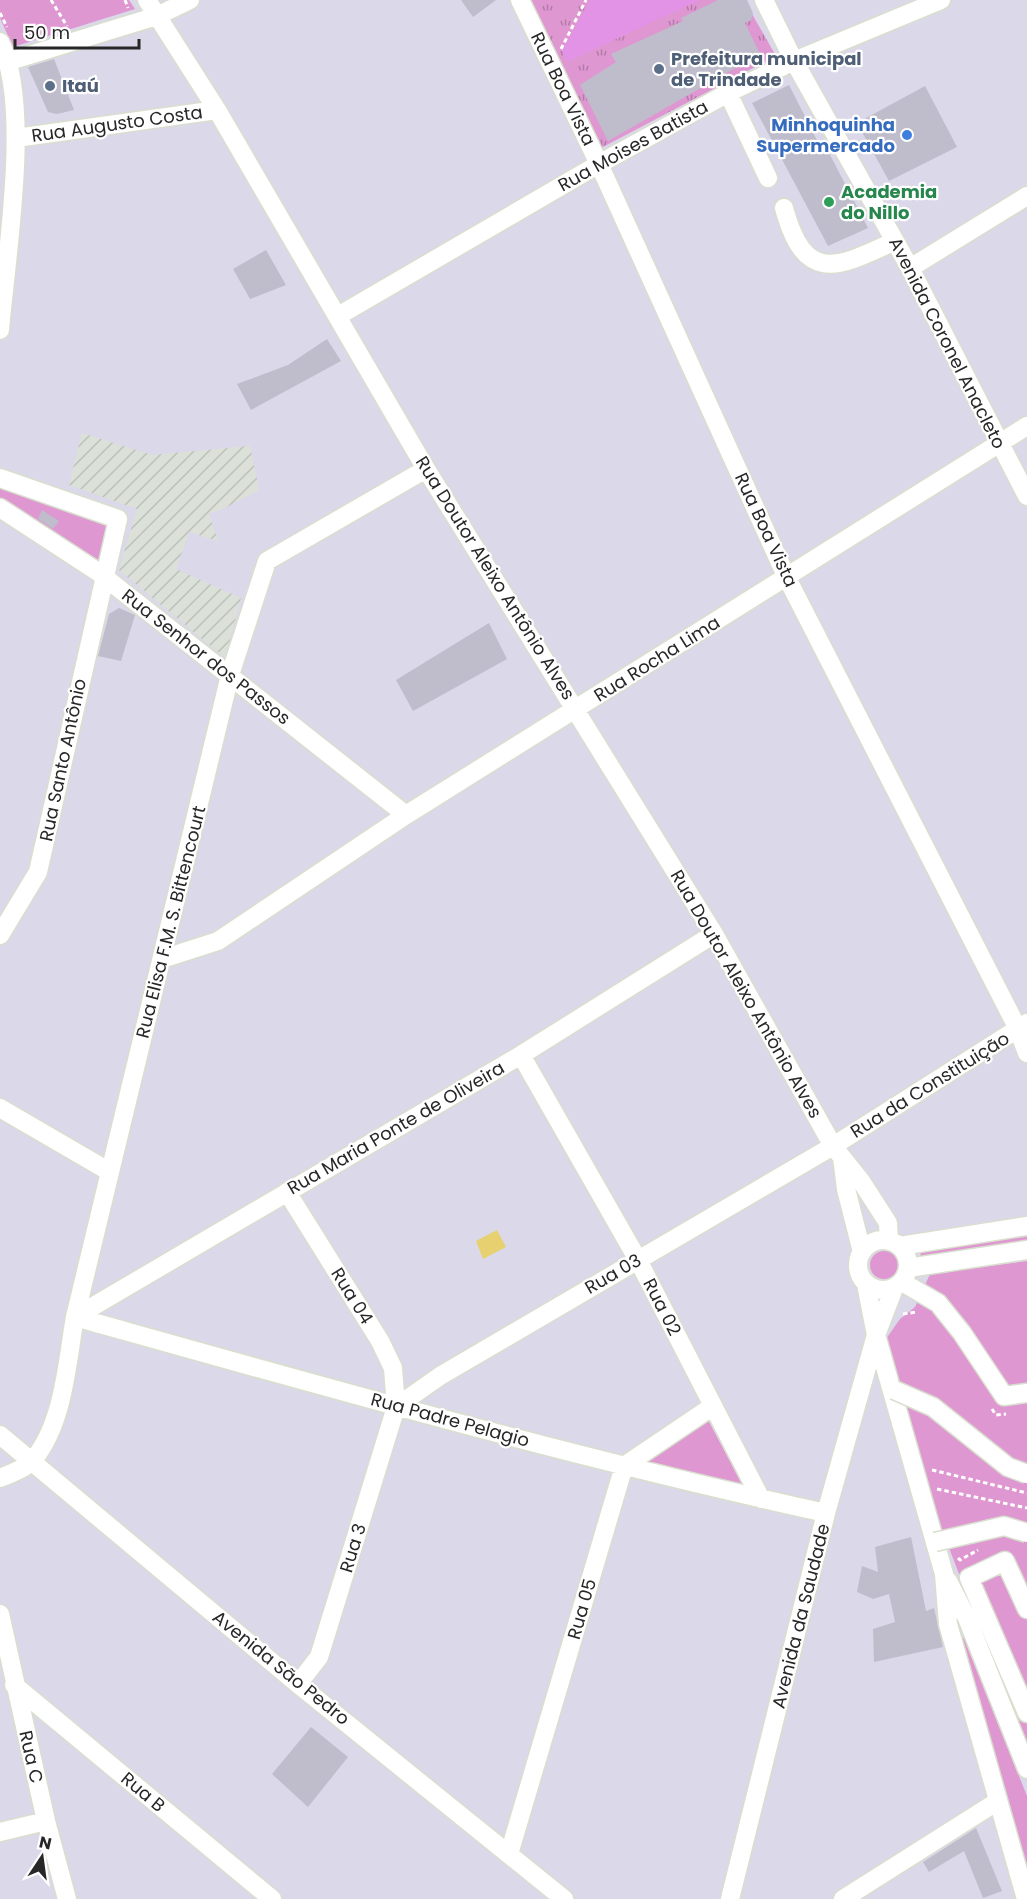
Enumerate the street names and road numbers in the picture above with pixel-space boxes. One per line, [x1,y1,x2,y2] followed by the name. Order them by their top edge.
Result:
[525,28,602,150] street label: Rua Boa Vista
[553,94,712,197] street label: Rua Moises Batista
[30,99,204,148] street label: Rua Augusto Costa
[883,233,1012,453] street label: Avenida Coronel Anacleto
[410,451,581,704] street label: Rua Doutor Aleixo Antônio Alves
[729,468,804,591] street label: Rua Boa Vista
[117,583,296,730] street label: Rua Senhor dos Passos
[589,610,725,707] street label: Rua Rocha Lima
[33,676,92,844] street label: Rua Santo Antônio
[130,803,211,1041] street label: Rua Elisa F.M. S. Bittencourt
[665,865,828,1123] street label: Rua Doutor Aleixo Antônio Alves
[846,1025,1014,1144] street label: Rua da Constituição
[283,1055,509,1200] street label: Rua Maria Ponte de Oliveira
[580,1247,646,1300] street label: Rua 03
[325,1263,379,1329] street label: Rua 04
[637,1274,687,1340] street label: Rua 02
[368,1386,532,1453] street label: Rua Padre Pelagio
[333,1520,372,1575] street label: Rua 3
[765,1521,836,1711] street label: Avenida da Saudade
[561,1576,602,1642] street label: Rua 05
[208,1605,355,1731] street label: Avenida São Pedro
[13,1728,50,1786] street label: Rua C
[116,1766,171,1817] street label: Rua B

